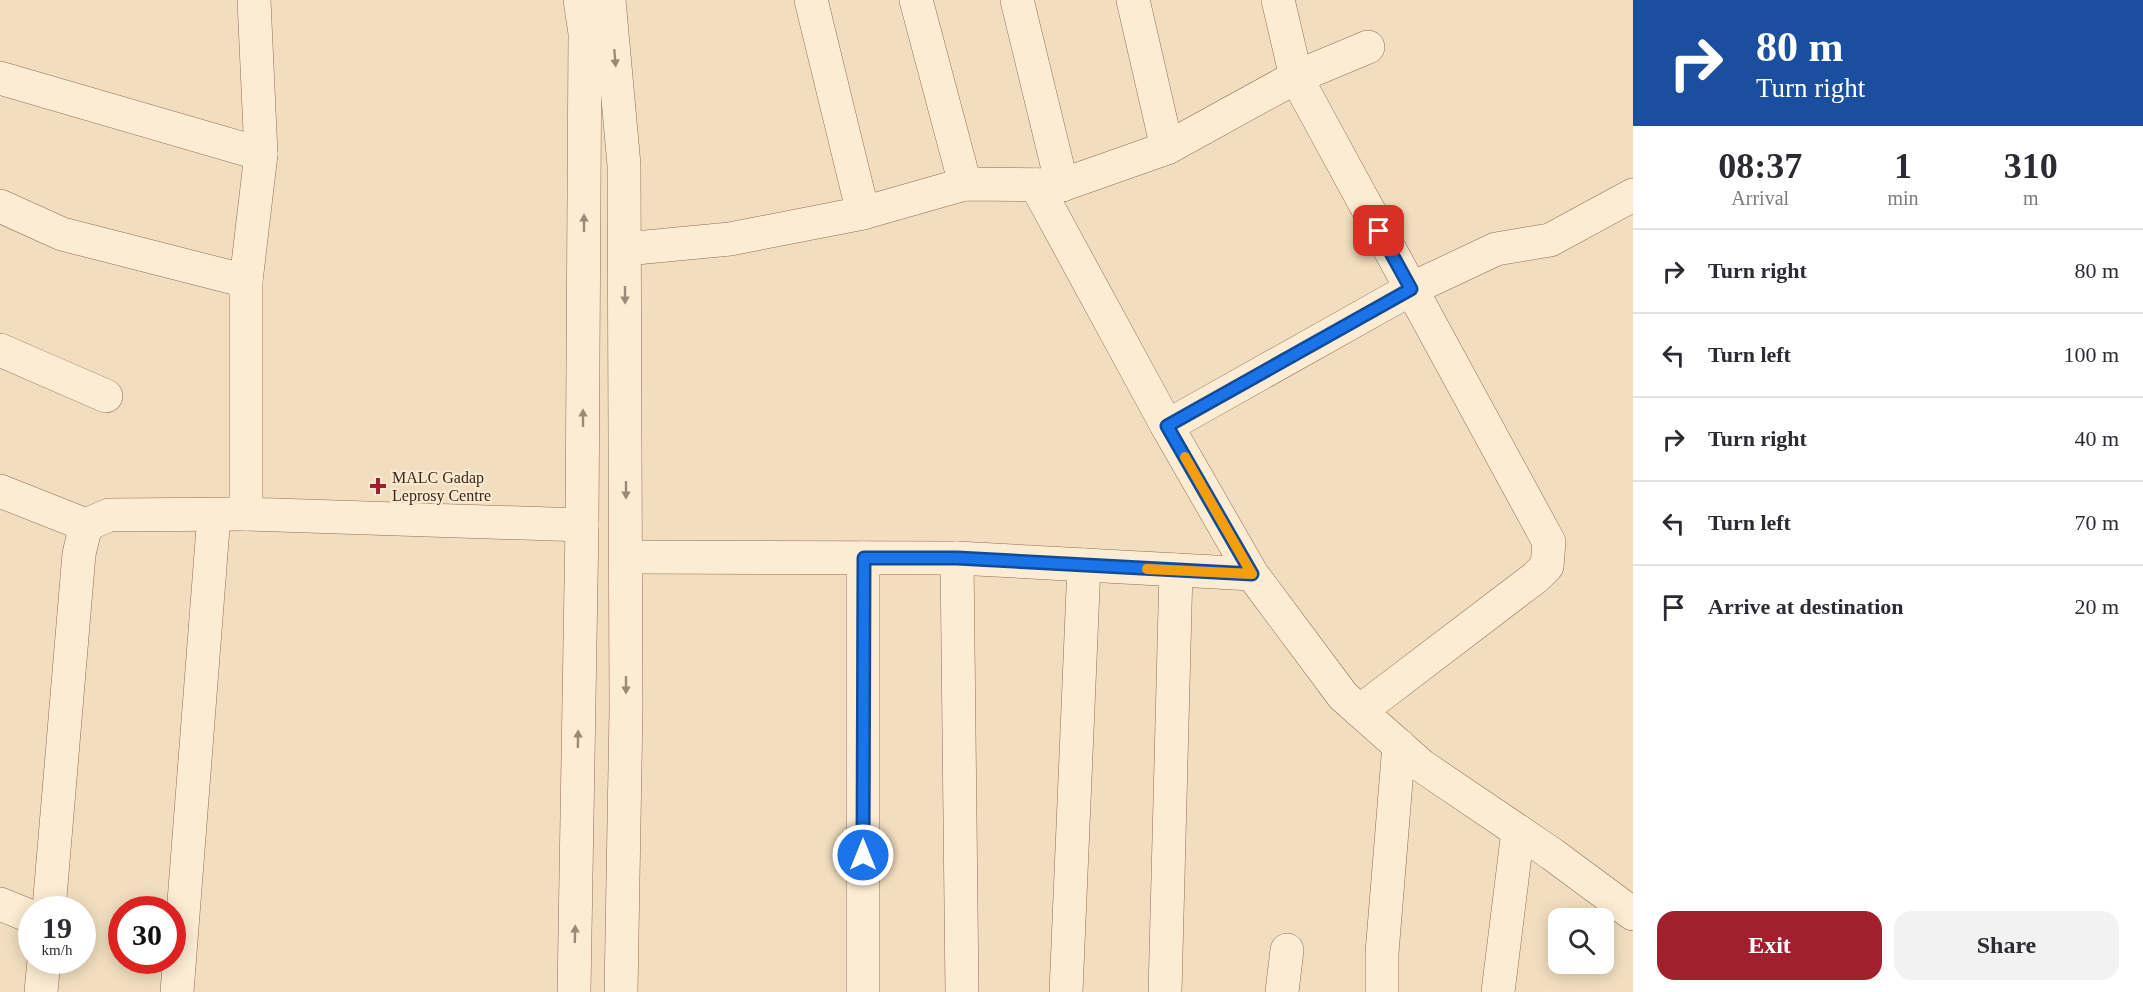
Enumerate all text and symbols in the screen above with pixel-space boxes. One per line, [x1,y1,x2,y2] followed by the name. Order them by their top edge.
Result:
[1657,24,1735,102] icon: right
[1756,24,1844,70] text: 80 m
[610,49,620,68] one-way arrow
[1756,73,1865,103] text: Turn right
[1718,146,1802,186] text: 08:37
[1894,146,1912,186] text: 1
[2004,146,2058,186] text: 310
[1731,187,1789,209] text: Arrival
[1887,187,1919,209] text: min
[2023,187,2039,209] text: m
[1353,205,1404,256] pin
[579,213,589,232] one-way arrow
[1362,214,1395,247] icon: arrive
[1657,255,1690,288] icon: right
[1708,258,1807,283] text: Turn right
[2074,258,2119,283] text: 80 m
[620,285,630,304] one-way arrow
[1657,339,1690,372] icon: left
[1708,342,1791,367] text: Turn left
[2063,342,2119,367] text: 100 m
[578,408,587,427] one-way arrow
[1657,423,1690,456] icon: right
[1708,426,1807,451] text: Turn right
[2074,426,2119,451] text: 40 m
[392,469,491,505] place label: MALC Gadap Leprosy Centre
[369,477,387,495] marker: MALC Gadap Leprosy Centre
[621,480,631,499] one-way arrow
[1657,507,1690,540] icon: left
[1708,510,1791,535] text: Turn left
[2074,510,2119,535] text: 70 m
[1657,591,1690,624] icon: arrive
[1708,594,1904,619] text: Arrive at destination
[2074,594,2119,619] text: 20 m
[621,675,631,694] one-way arrow
[573,729,583,748] one-way arrow
[831,823,895,887] position arrow
[108,896,186,974] speed limit sign: 30
[1548,908,1614,974] map controls
[1548,908,1614,974] button: search
[42,911,72,944] text: 19
[1657,911,1882,980] button: Exit
[1894,911,2119,980] button: Share
[570,924,580,943] one-way arrow
[42,942,72,958] text: km/h

